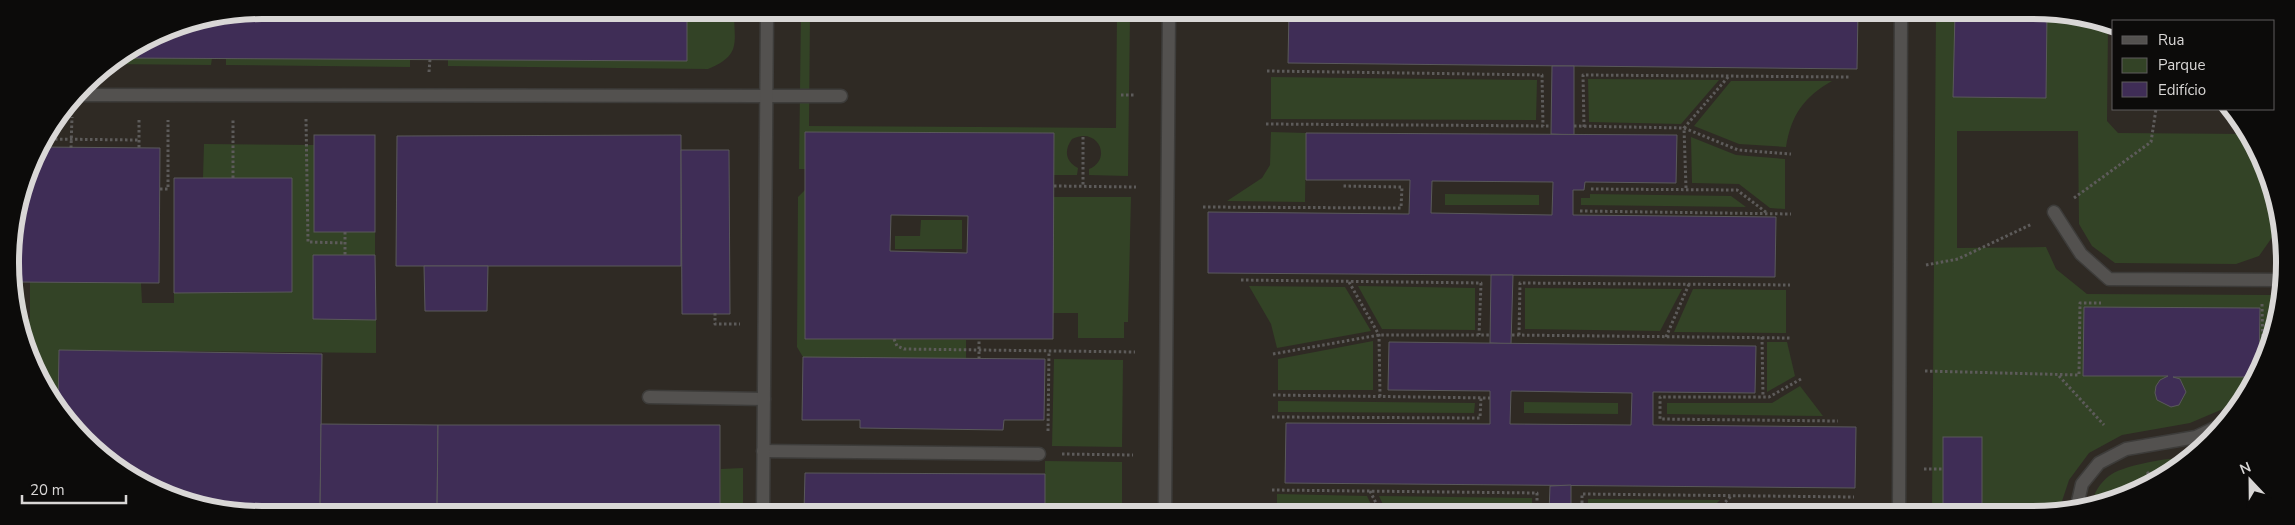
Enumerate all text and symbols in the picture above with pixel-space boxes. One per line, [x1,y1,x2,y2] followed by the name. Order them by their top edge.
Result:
[2112,20,2275,110] legend
[2158,30,2184,50] text: Rua
[2158,55,2206,75] text: Parque
[2158,80,2206,100] text: Edifício
[2225,455,2275,505] north arrow
[2237,458,2254,479] text: N
[22,472,126,504] scale bar
[30,480,65,500] text: 20 m

